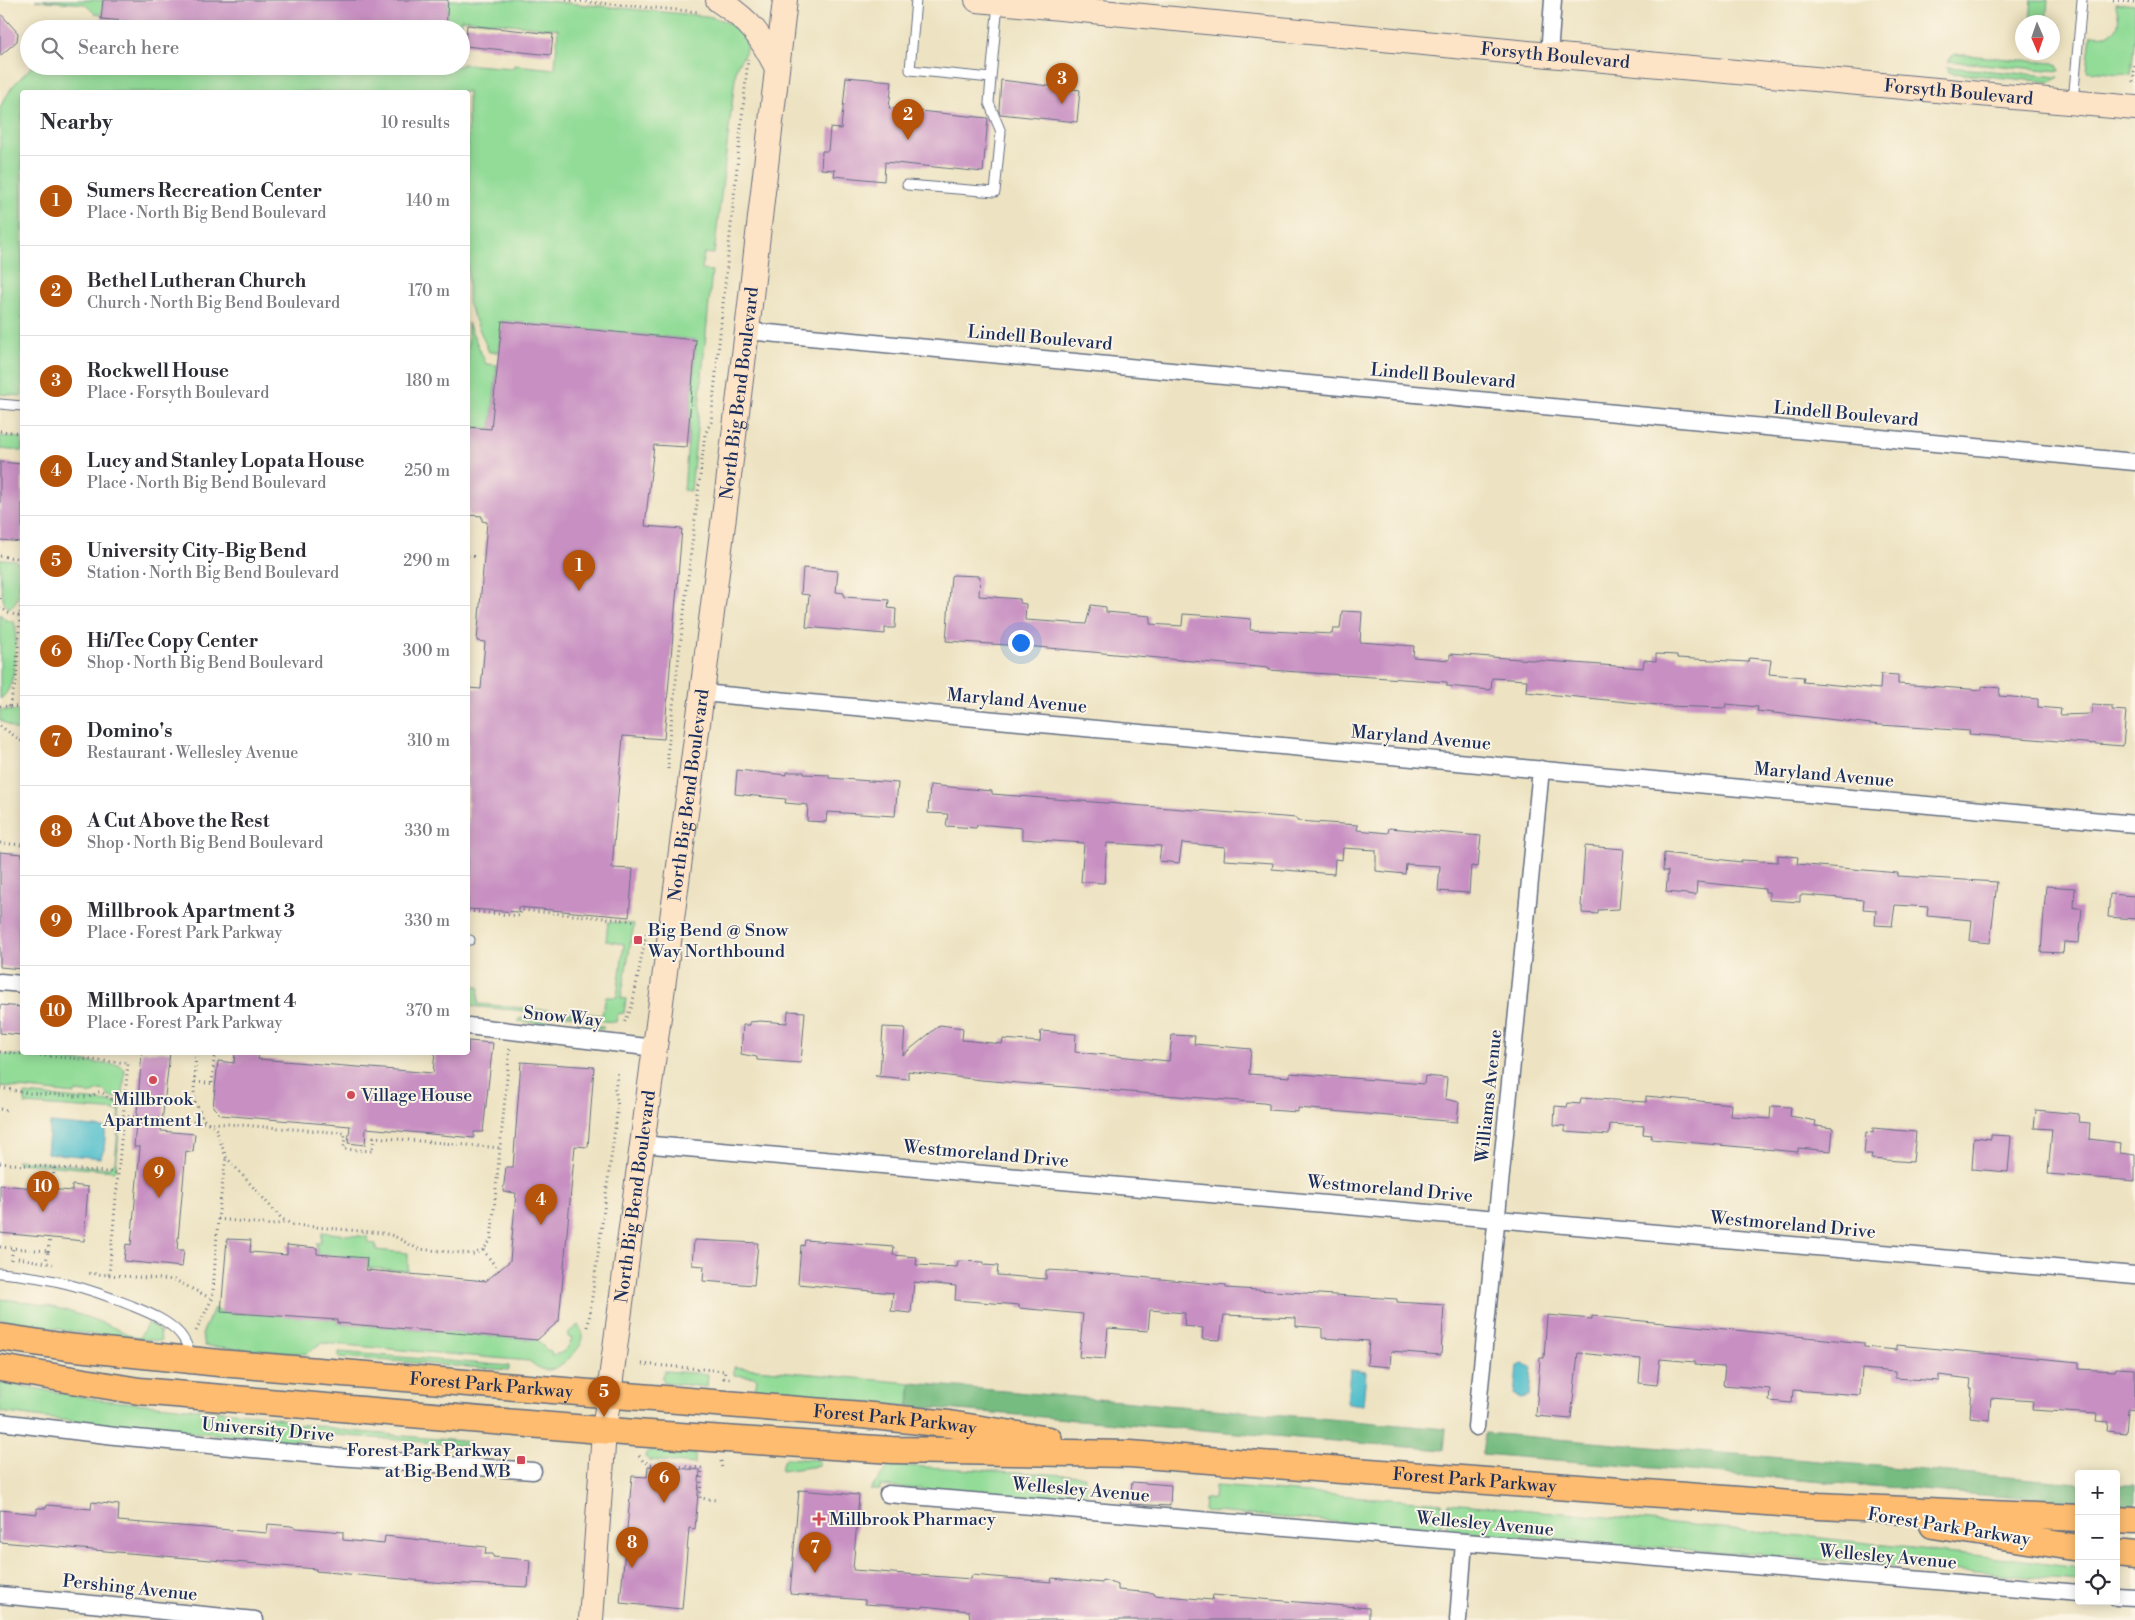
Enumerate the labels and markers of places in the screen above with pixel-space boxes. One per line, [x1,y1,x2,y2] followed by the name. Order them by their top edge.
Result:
[1046,63,1078,104] pin: 3
[892,99,924,140] pin: 2
[563,550,595,591] pin: 1
[647,919,789,963] place label: Big Bend @ Snow Way Northbound
[632,934,644,946] marker: Big Bend @ Snow Way Northbound
[147,1074,159,1086] marker: Millbrook Apartment 1
[360,1084,472,1107] place label: Village House
[102,1088,203,1132] place label: Millbrook Apartment 1
[345,1089,357,1101] marker: Village House
[143,1157,175,1198] pin: 9
[27,1171,59,1212] pin: 10
[525,1184,557,1225] pin: 4
[588,1376,620,1417] pin: 5
[347,1439,511,1483] place label: Forest Park Parkway at Big Bend WB
[515,1454,527,1466] marker: Forest Park Parkway at Big Bend WB
[648,1462,680,1503] pin: 6
[829,1508,996,1531] place label: Millbrook Pharmacy
[813,1513,825,1525] marker: Millbrook Pharmacy
[616,1527,648,1568] pin: 8
[799,1532,831,1573] pin: 7

